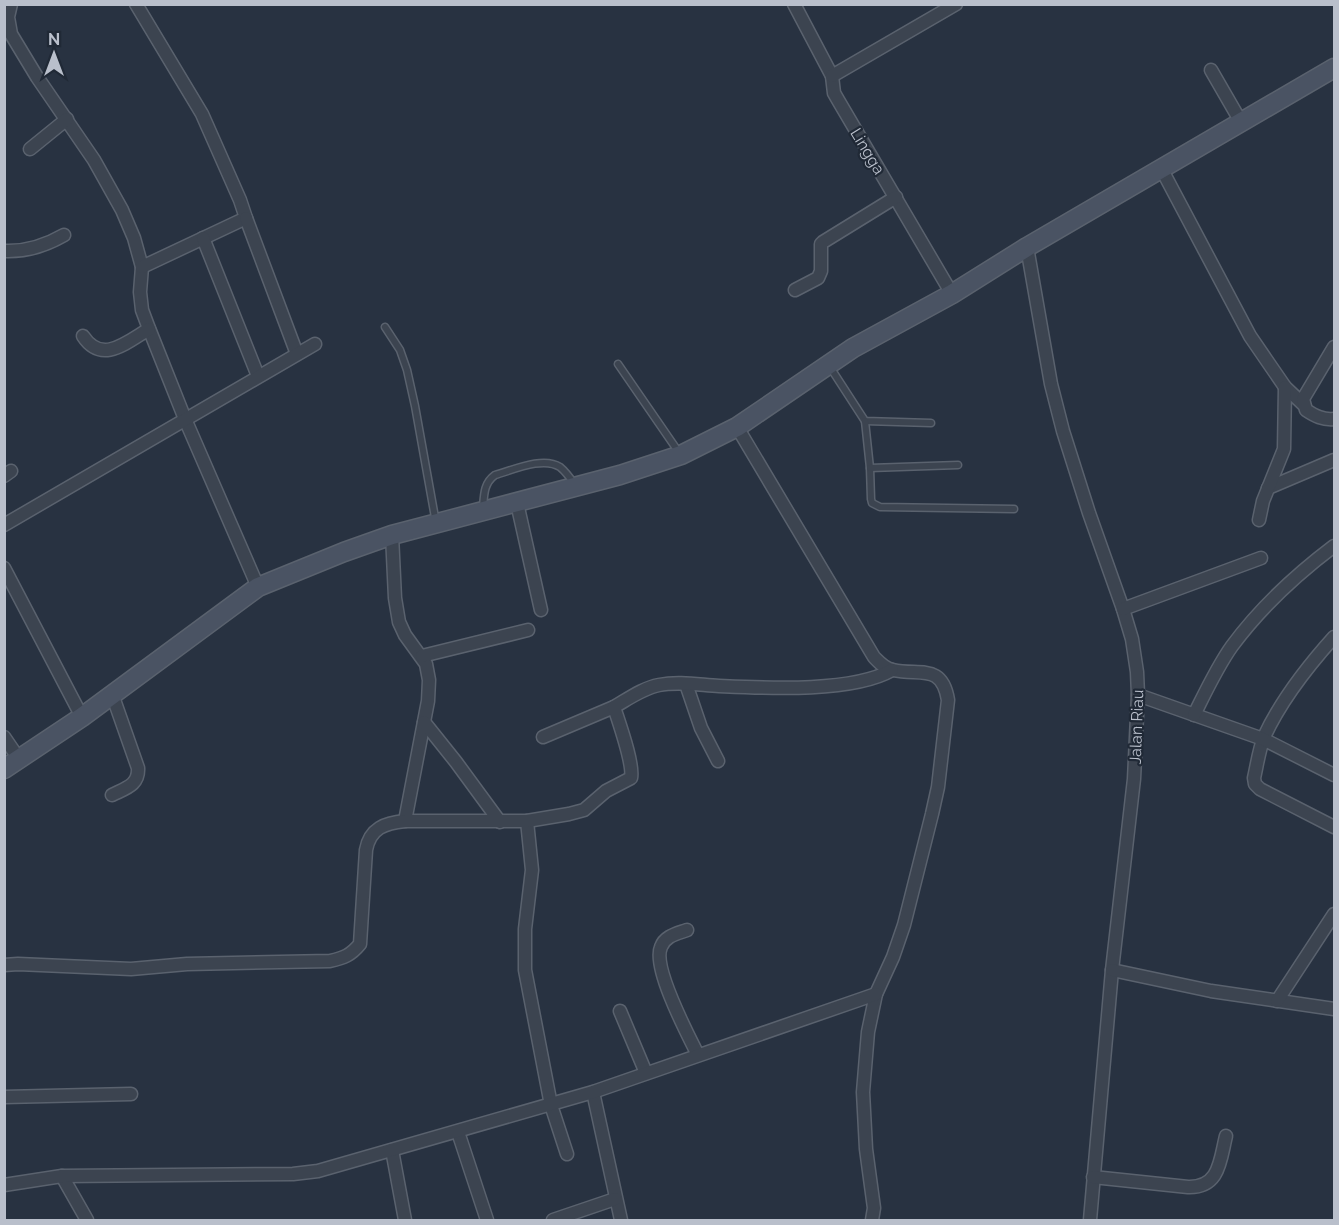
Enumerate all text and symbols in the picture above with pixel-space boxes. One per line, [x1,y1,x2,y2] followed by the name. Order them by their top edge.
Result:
[24,24,84,84] north arrow
[48,30,60,49] text: N
[846,125,889,178] street label: Lingga
[1126,689,1147,765] street label: Jalan Riau

